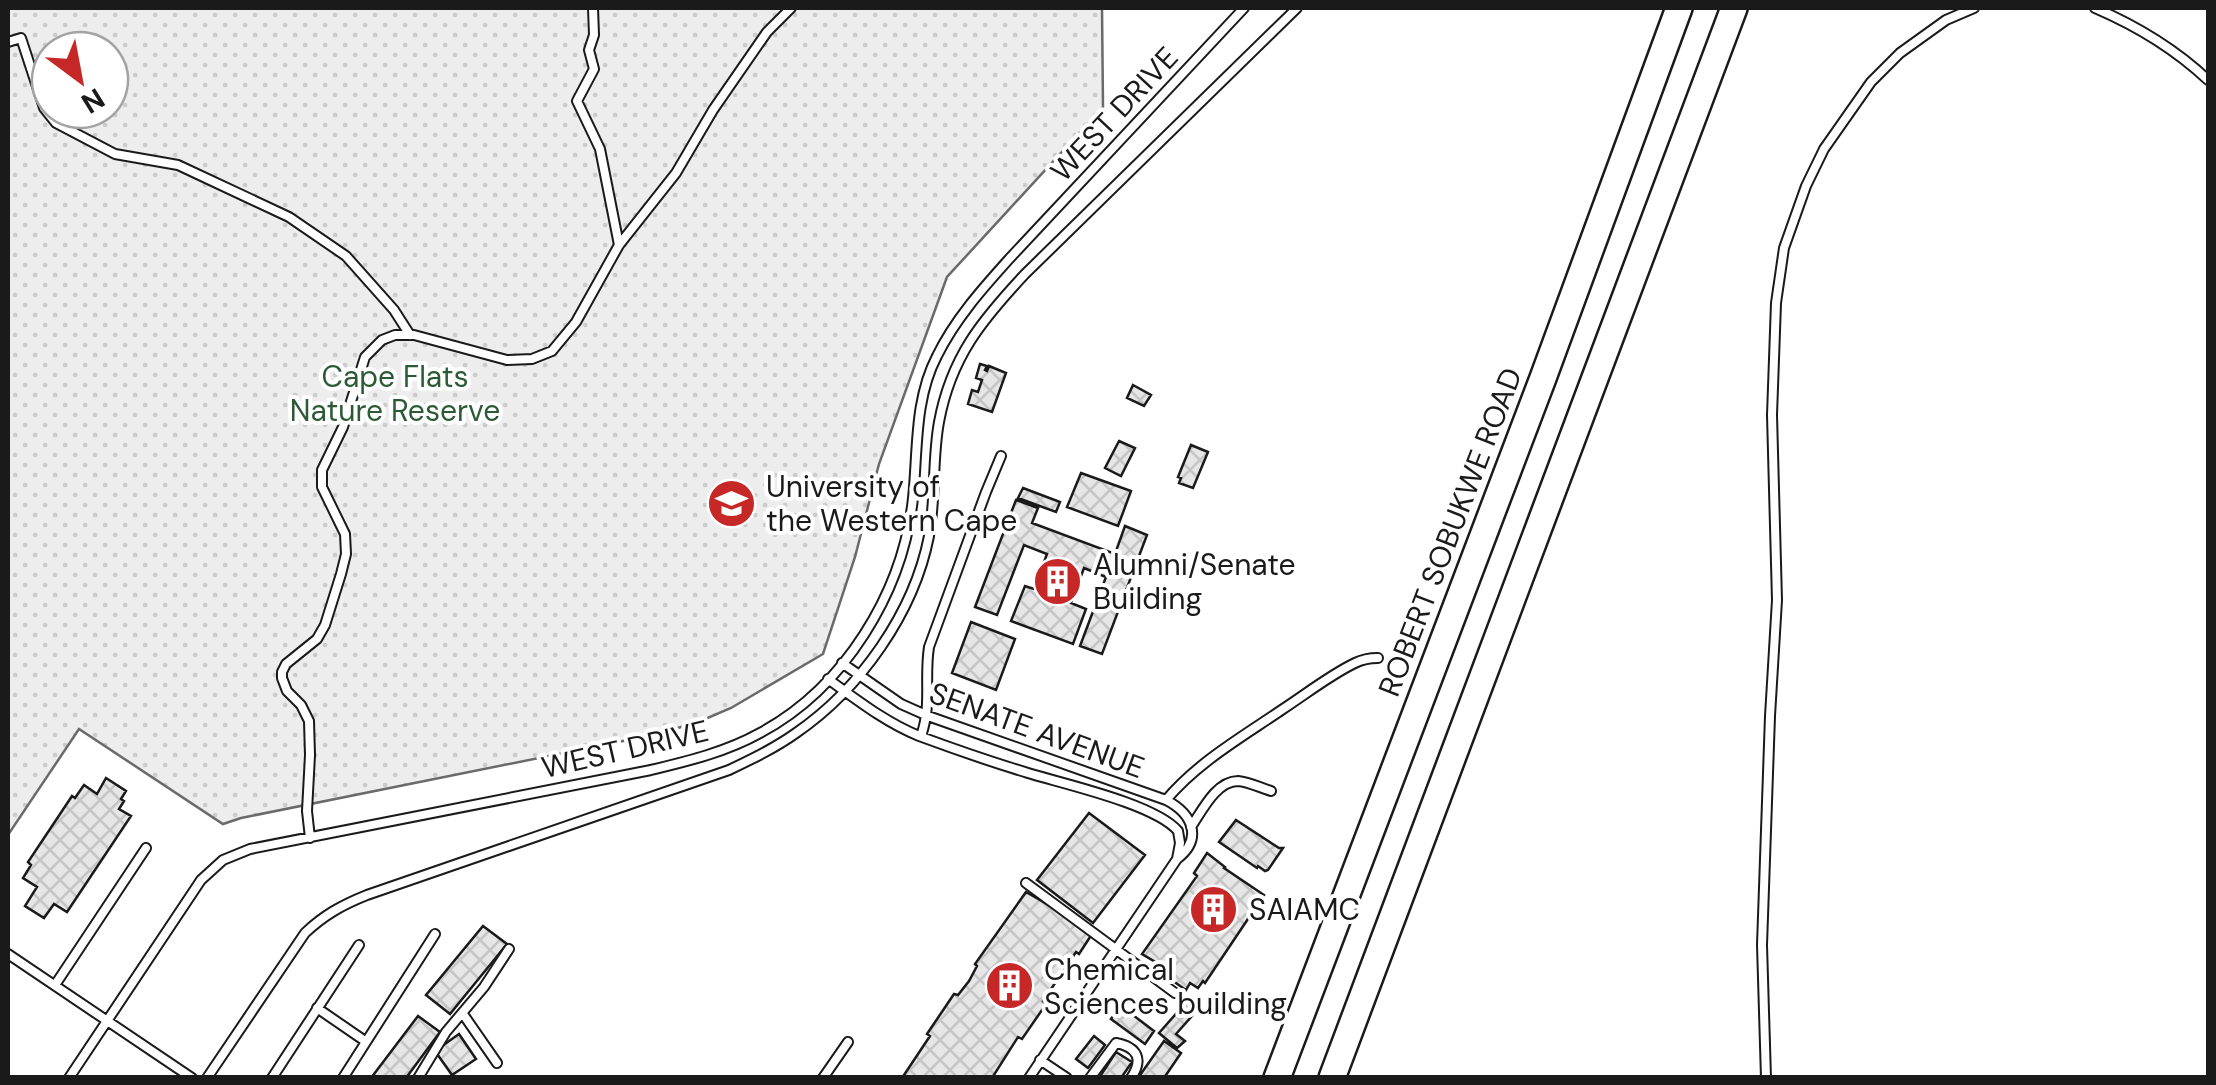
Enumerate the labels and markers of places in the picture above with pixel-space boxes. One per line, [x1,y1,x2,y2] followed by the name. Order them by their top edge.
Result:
[766,467,1017,540] place label: University of the Western Cape
[705,477,757,529] school or university icon: University of the Western Cape
[1093,545,1296,618] place label: Alumni/Senate Building
[1032,555,1084,607] building icon: Alumni/Senate Building
[1188,883,1240,935] building icon: SAIAMC
[1249,890,1360,929] place label: SAIAMC
[1044,950,1287,1023] place label: Chemical Sciences building
[983,960,1035,1012] building icon: Chemical Sciences building

